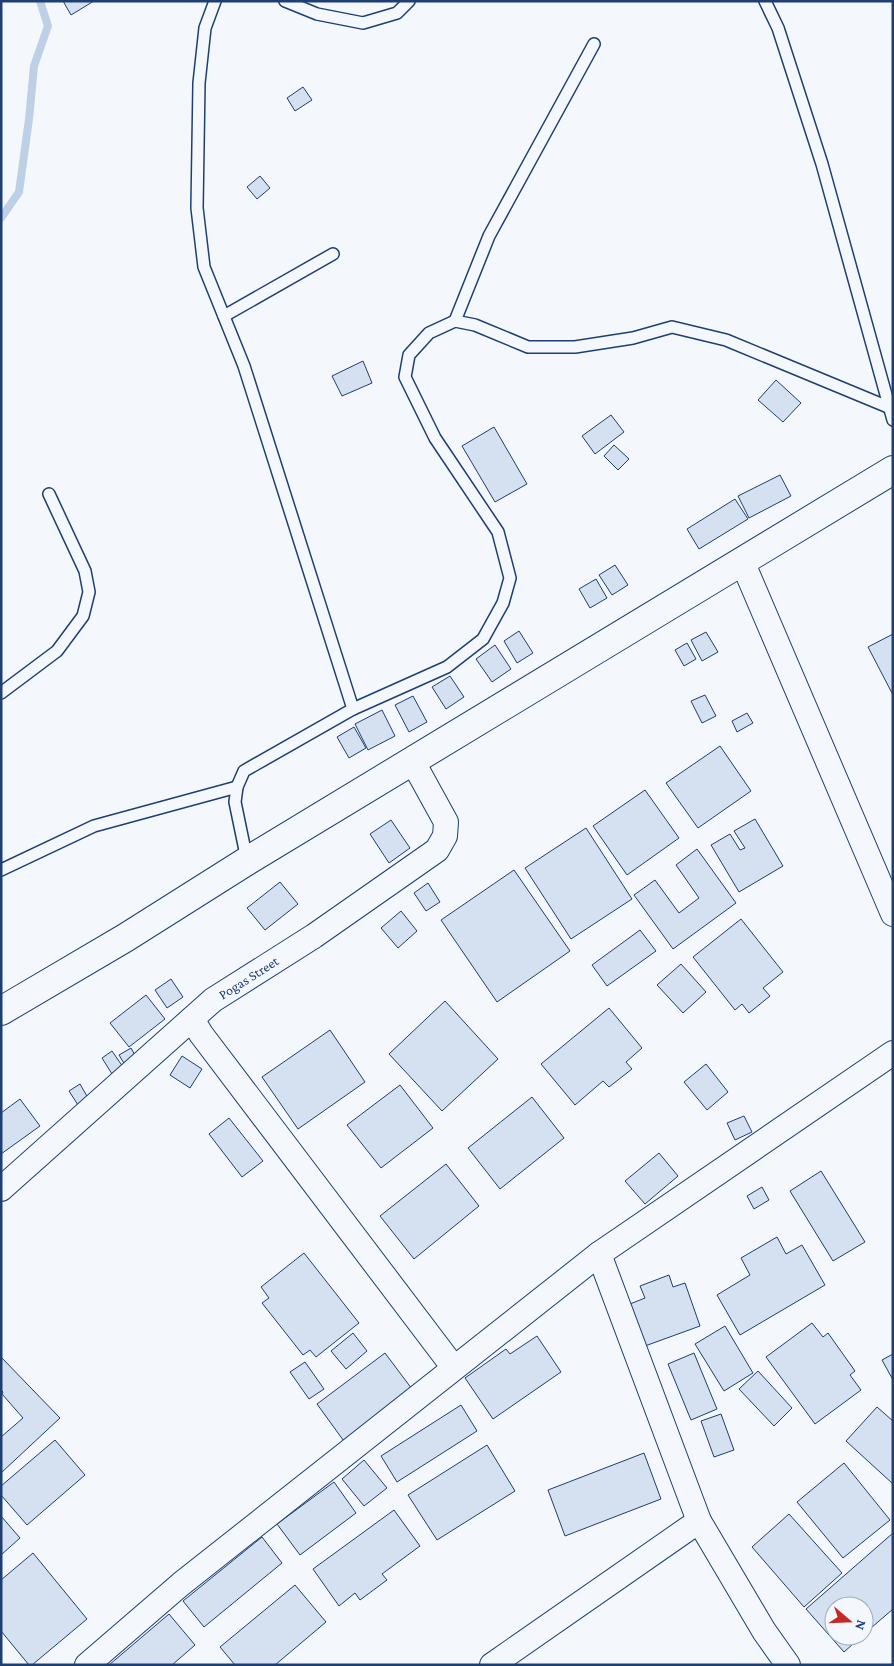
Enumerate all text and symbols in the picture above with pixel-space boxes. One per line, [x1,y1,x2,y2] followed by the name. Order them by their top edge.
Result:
[216,952,282,1002] street label: Pogas Street
[824,1596,874,1646] north arrow
[852,1618,870,1633] text: N

